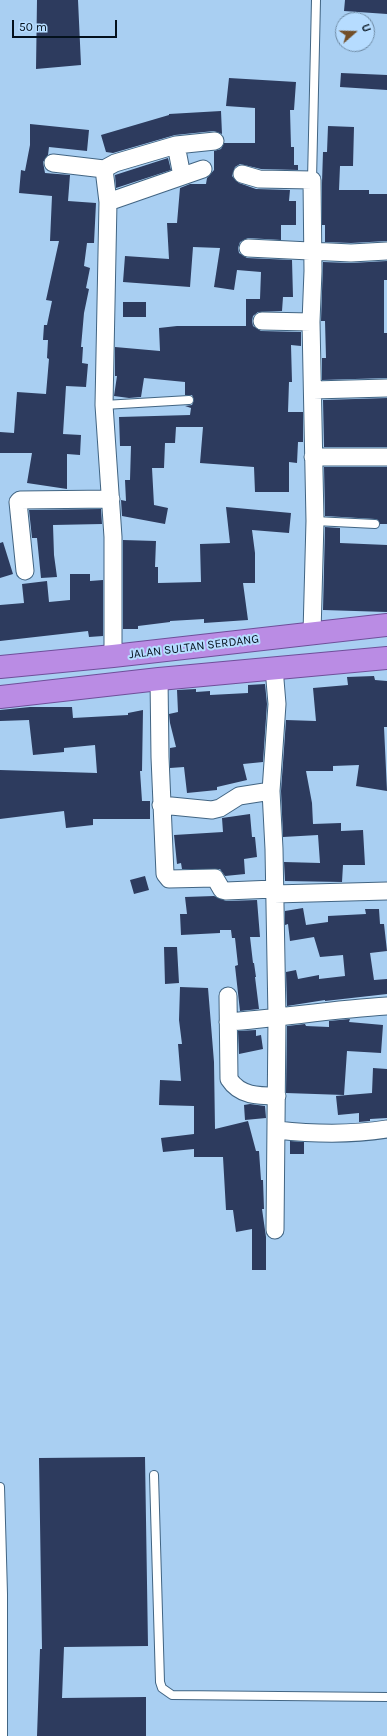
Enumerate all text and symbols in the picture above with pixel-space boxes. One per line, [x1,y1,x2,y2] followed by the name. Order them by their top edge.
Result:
[14,12,119,38] scale bar
[335,12,375,52] north arrow
[19,20,47,34] text: 50 m
[358,22,373,34] text: U
[128,632,260,662] street label: JALAN SULTAN SERDANG

